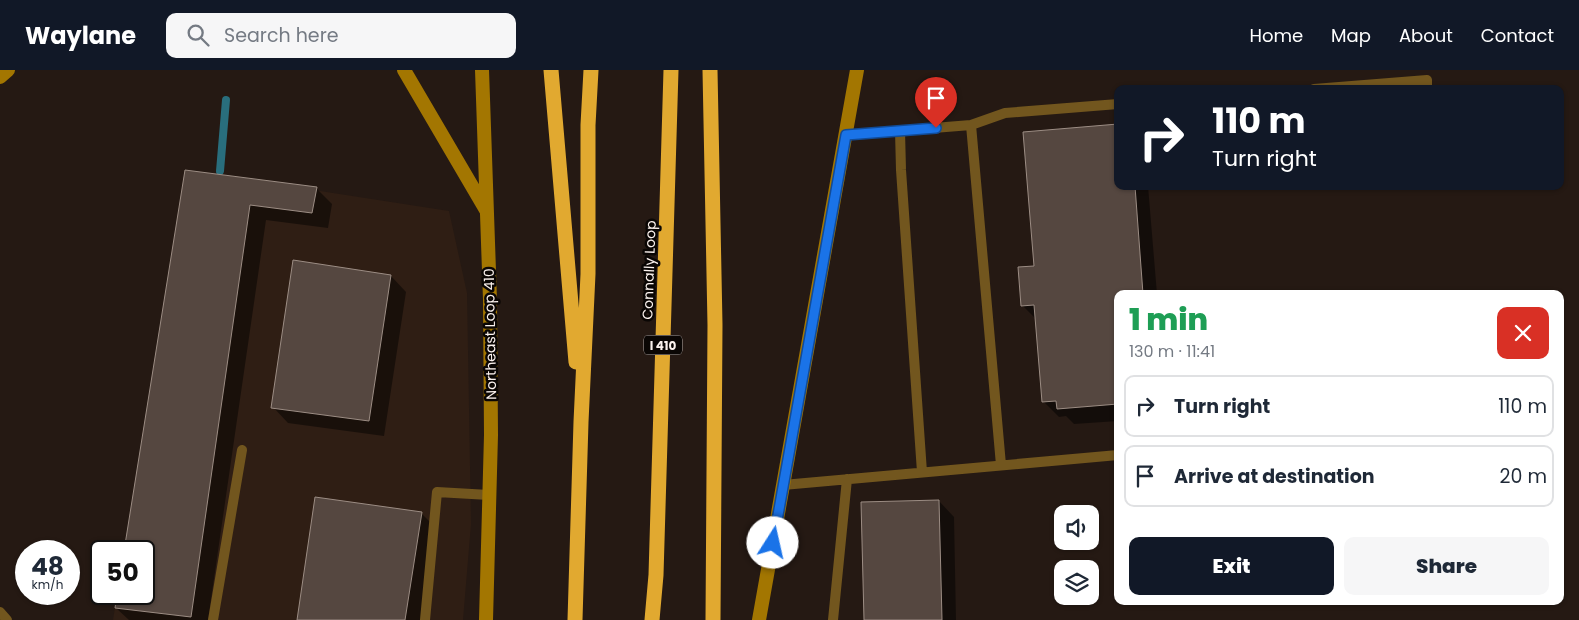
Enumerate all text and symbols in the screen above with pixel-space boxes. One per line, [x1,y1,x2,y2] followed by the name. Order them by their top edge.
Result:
[166,13,516,58] search box
[25,19,136,52] text: Waylane
[184,21,212,49] icon: search
[224,22,339,49] text: Search here
[1249,23,1303,48] text: Home
[1331,23,1371,48] text: Map
[1399,23,1453,48] text: About
[1481,23,1554,48] text: Contact
[915,77,957,128] pin
[922,84,950,112] icon: arrive
[1212,96,1306,145] text: 110 m
[1129,105,1194,170] icon: right
[1212,143,1317,174] text: Turn right
[637,220,661,320] street label: Connally Loop
[479,268,501,400] street label: Northeast Loop 410
[1129,298,1208,341] text: 1 min
[1497,307,1549,359] button: close
[644,336,682,354] road number: I 410
[1129,340,1215,363] text: 130 m · 11:41
[1131,392,1159,420] icon: right
[1174,393,1270,420] text: Turn right
[1498,393,1547,420] text: 110 m
[1131,462,1159,490] icon: arrive
[1174,463,1375,490] text: Arrive at destination
[1499,463,1547,490] text: 20 m
[1054,505,1099,605] map controls
[1054,505,1099,550] button: sound
[746,516,798,568] position arrow
[1129,537,1334,595] button: Exit
[1344,537,1549,595] button: Share
[90,540,155,605] speed limit sign: 50
[31,549,64,584] text: 48
[1054,560,1099,605] button: layers
[32,576,63,593] text: km/h

